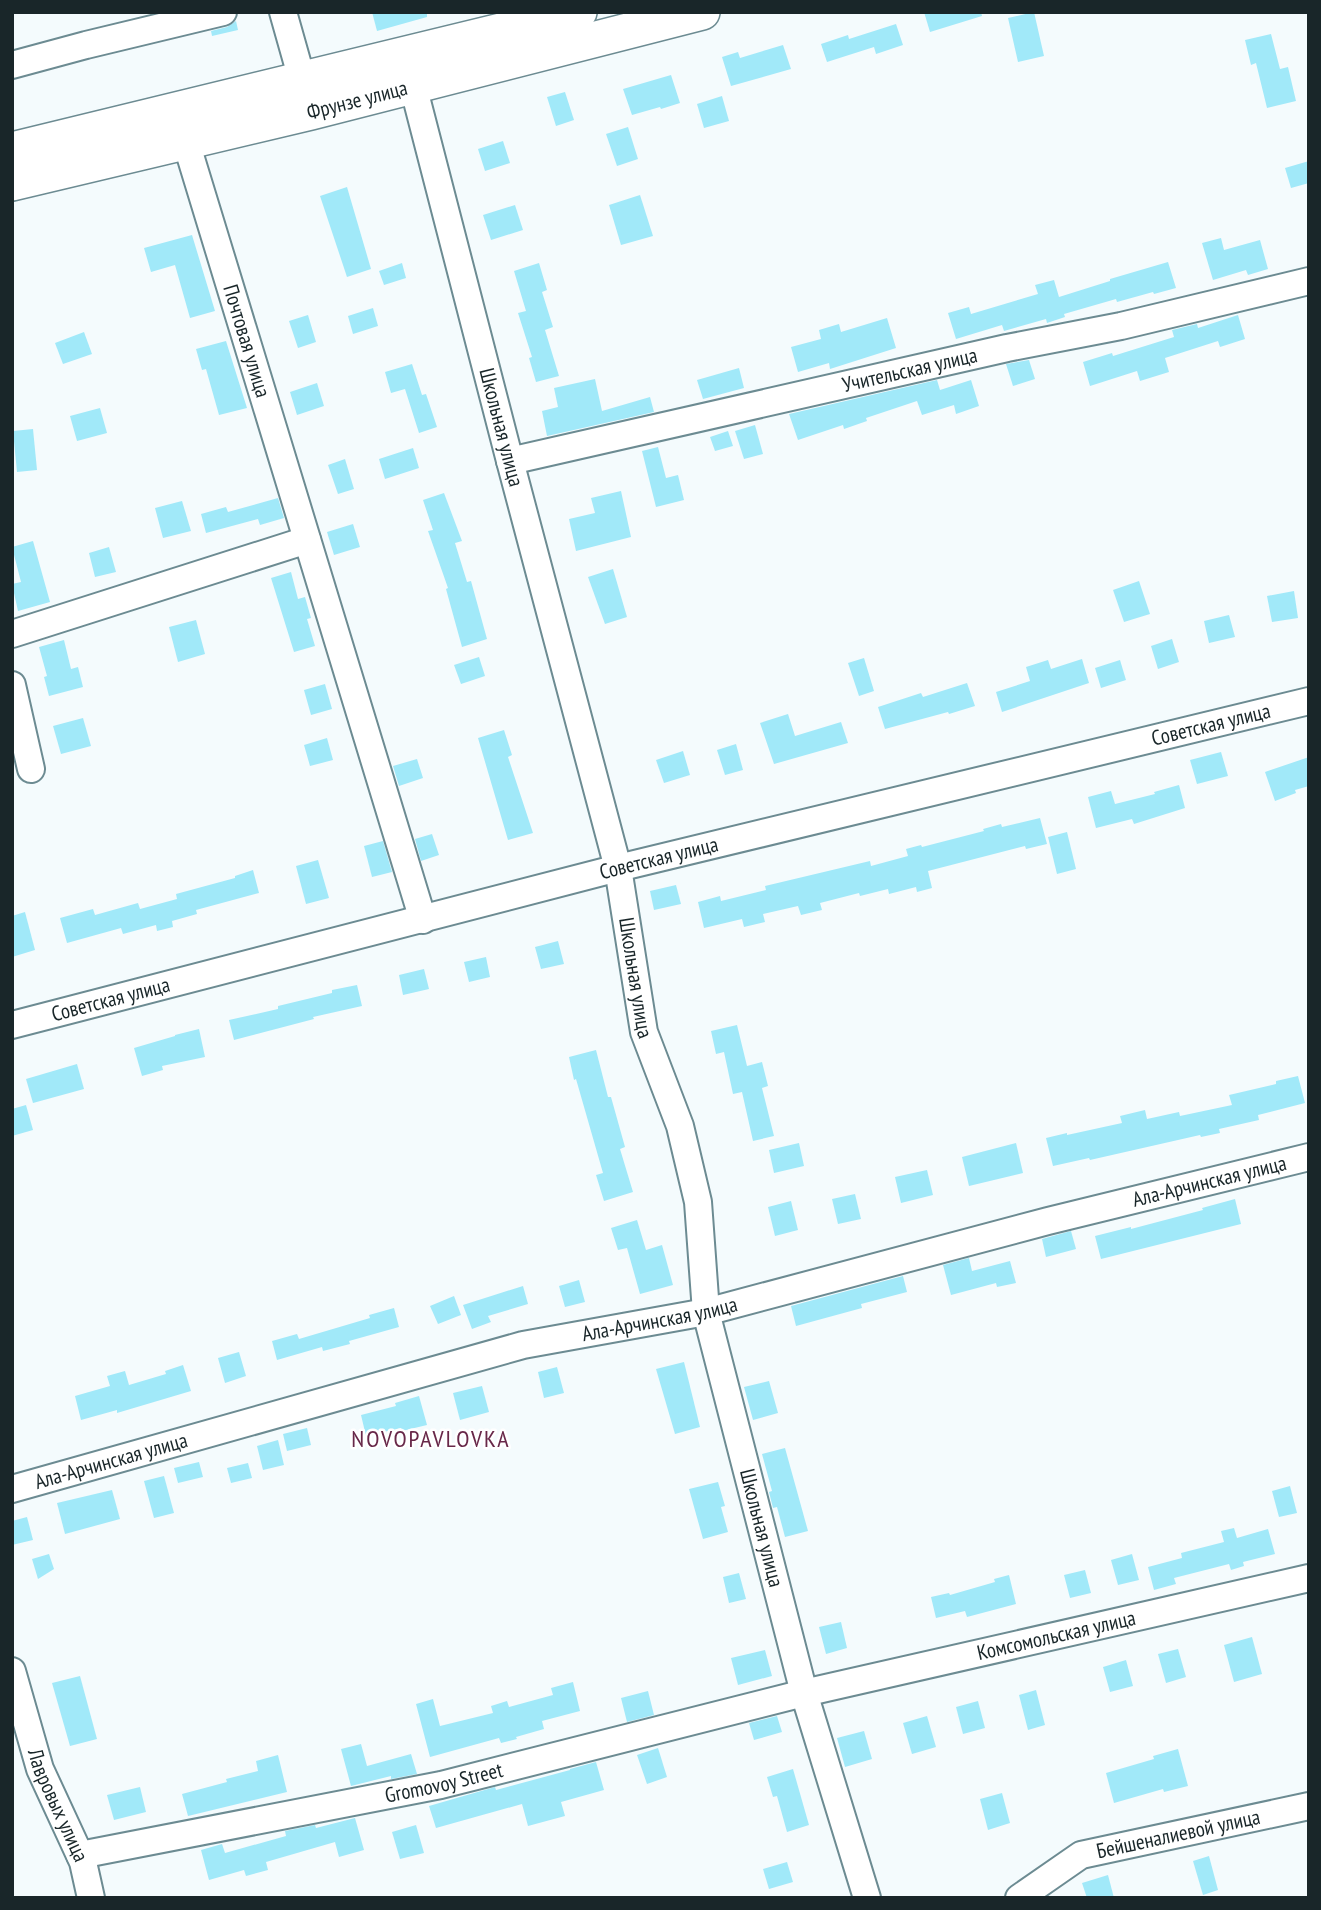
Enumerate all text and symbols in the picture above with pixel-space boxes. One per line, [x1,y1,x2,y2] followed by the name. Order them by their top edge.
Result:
[304,74,410,126] street label: Фрунзе улица
[217,281,277,400] street label: Почтовая улица
[840,341,980,398] street label: Учительская улица
[474,365,530,489] street label: Школьная улица
[1149,697,1273,752] street label: Советская улица
[596,830,721,885] street label: Советская улица
[613,916,659,1042] street label: Школьная улица
[48,971,173,1027] street label: Советская улица
[1130,1149,1289,1213] street label: Ала-Арчинская улица
[580,1290,740,1347] street label: Ала-Арчинская улица
[351,1423,511,1454] district label: NOVOPAVLOVKA
[31,1426,191,1495] street label: Ала-Арчинская улица
[734,1466,790,1590] street label: Школьная улица
[974,1604,1138,1666] street label: Комсомольская улица
[22,1744,95,1866] street label: Лавровых улица
[383,1756,506,1809] street label: Gromovoy Street
[1094,1803,1263,1864] street label: Бейшеналиевой улица

